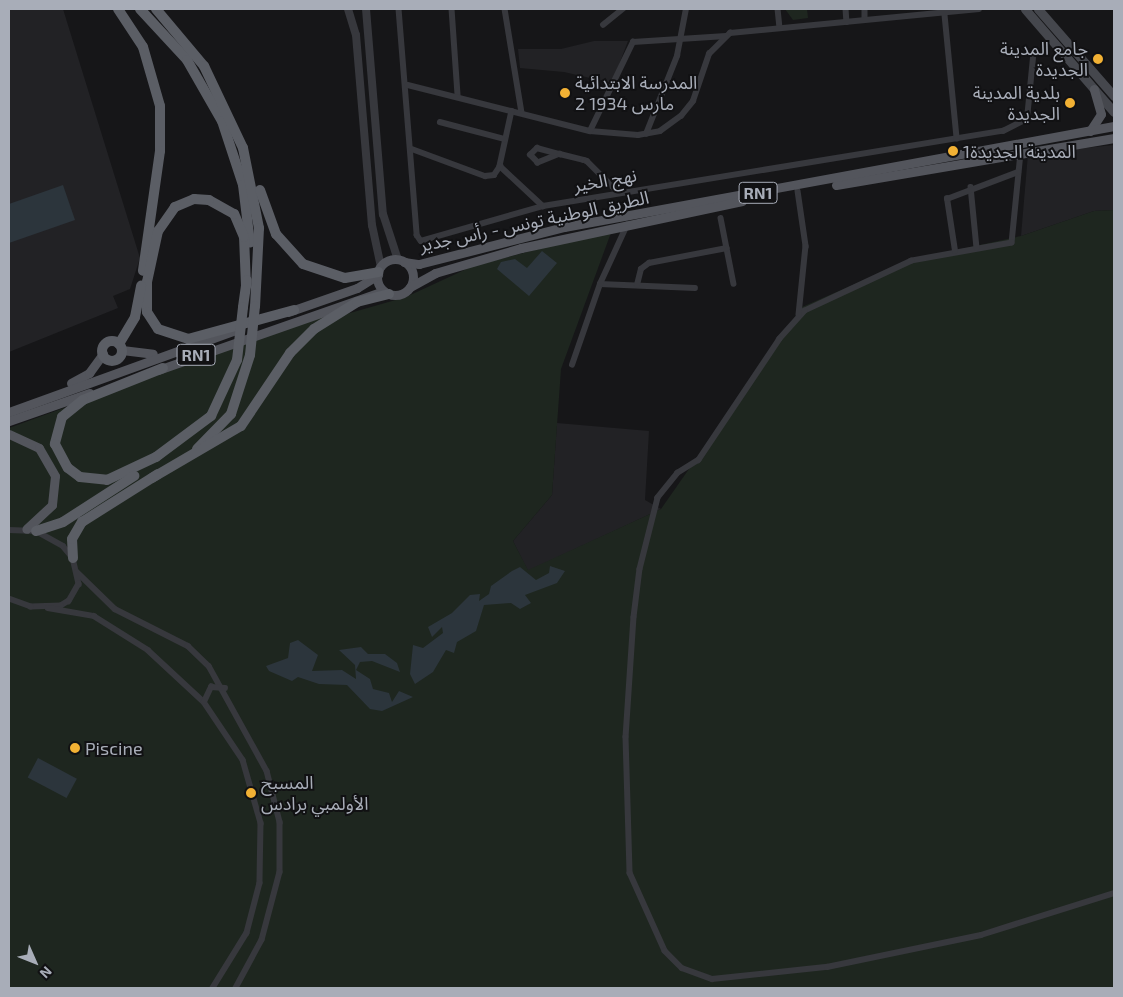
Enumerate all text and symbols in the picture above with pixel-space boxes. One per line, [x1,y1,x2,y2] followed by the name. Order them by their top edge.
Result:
[1000,38,1088,80] place label: جامع المدينة الجديدة
[1092,53,1104,65] marker: جامع المدينة الجديدة
[575,72,697,115] place label: المدرسة الابتدائية 2 مارس 1934
[973,82,1060,125] place label: بلدية المدينة الجديدة
[559,87,571,99] marker: المدرسة الابتدائية 2 مارس 1934
[1064,97,1076,109] marker: بلدية المدينة الجديدة
[963,140,1076,162] place label: المدينة الجديدة1
[947,145,959,157] marker: المدينة الجديدة1
[572,164,638,196] street label: نهج الخير
[738,180,778,207] road number: RN1
[417,186,651,256] street label: الطريق الوطنية تونس - رأس جدير
[176,342,216,368] road number: RN1
[85,737,143,759] place label: Piscine
[69,742,81,754] marker: Piscine
[261,772,368,814] place label: المسبح الأولمبي برادس
[245,787,257,799] marker: المسبح الأولمبي برادس
[10,937,60,987] north arrow
[37,963,56,982] text: N

